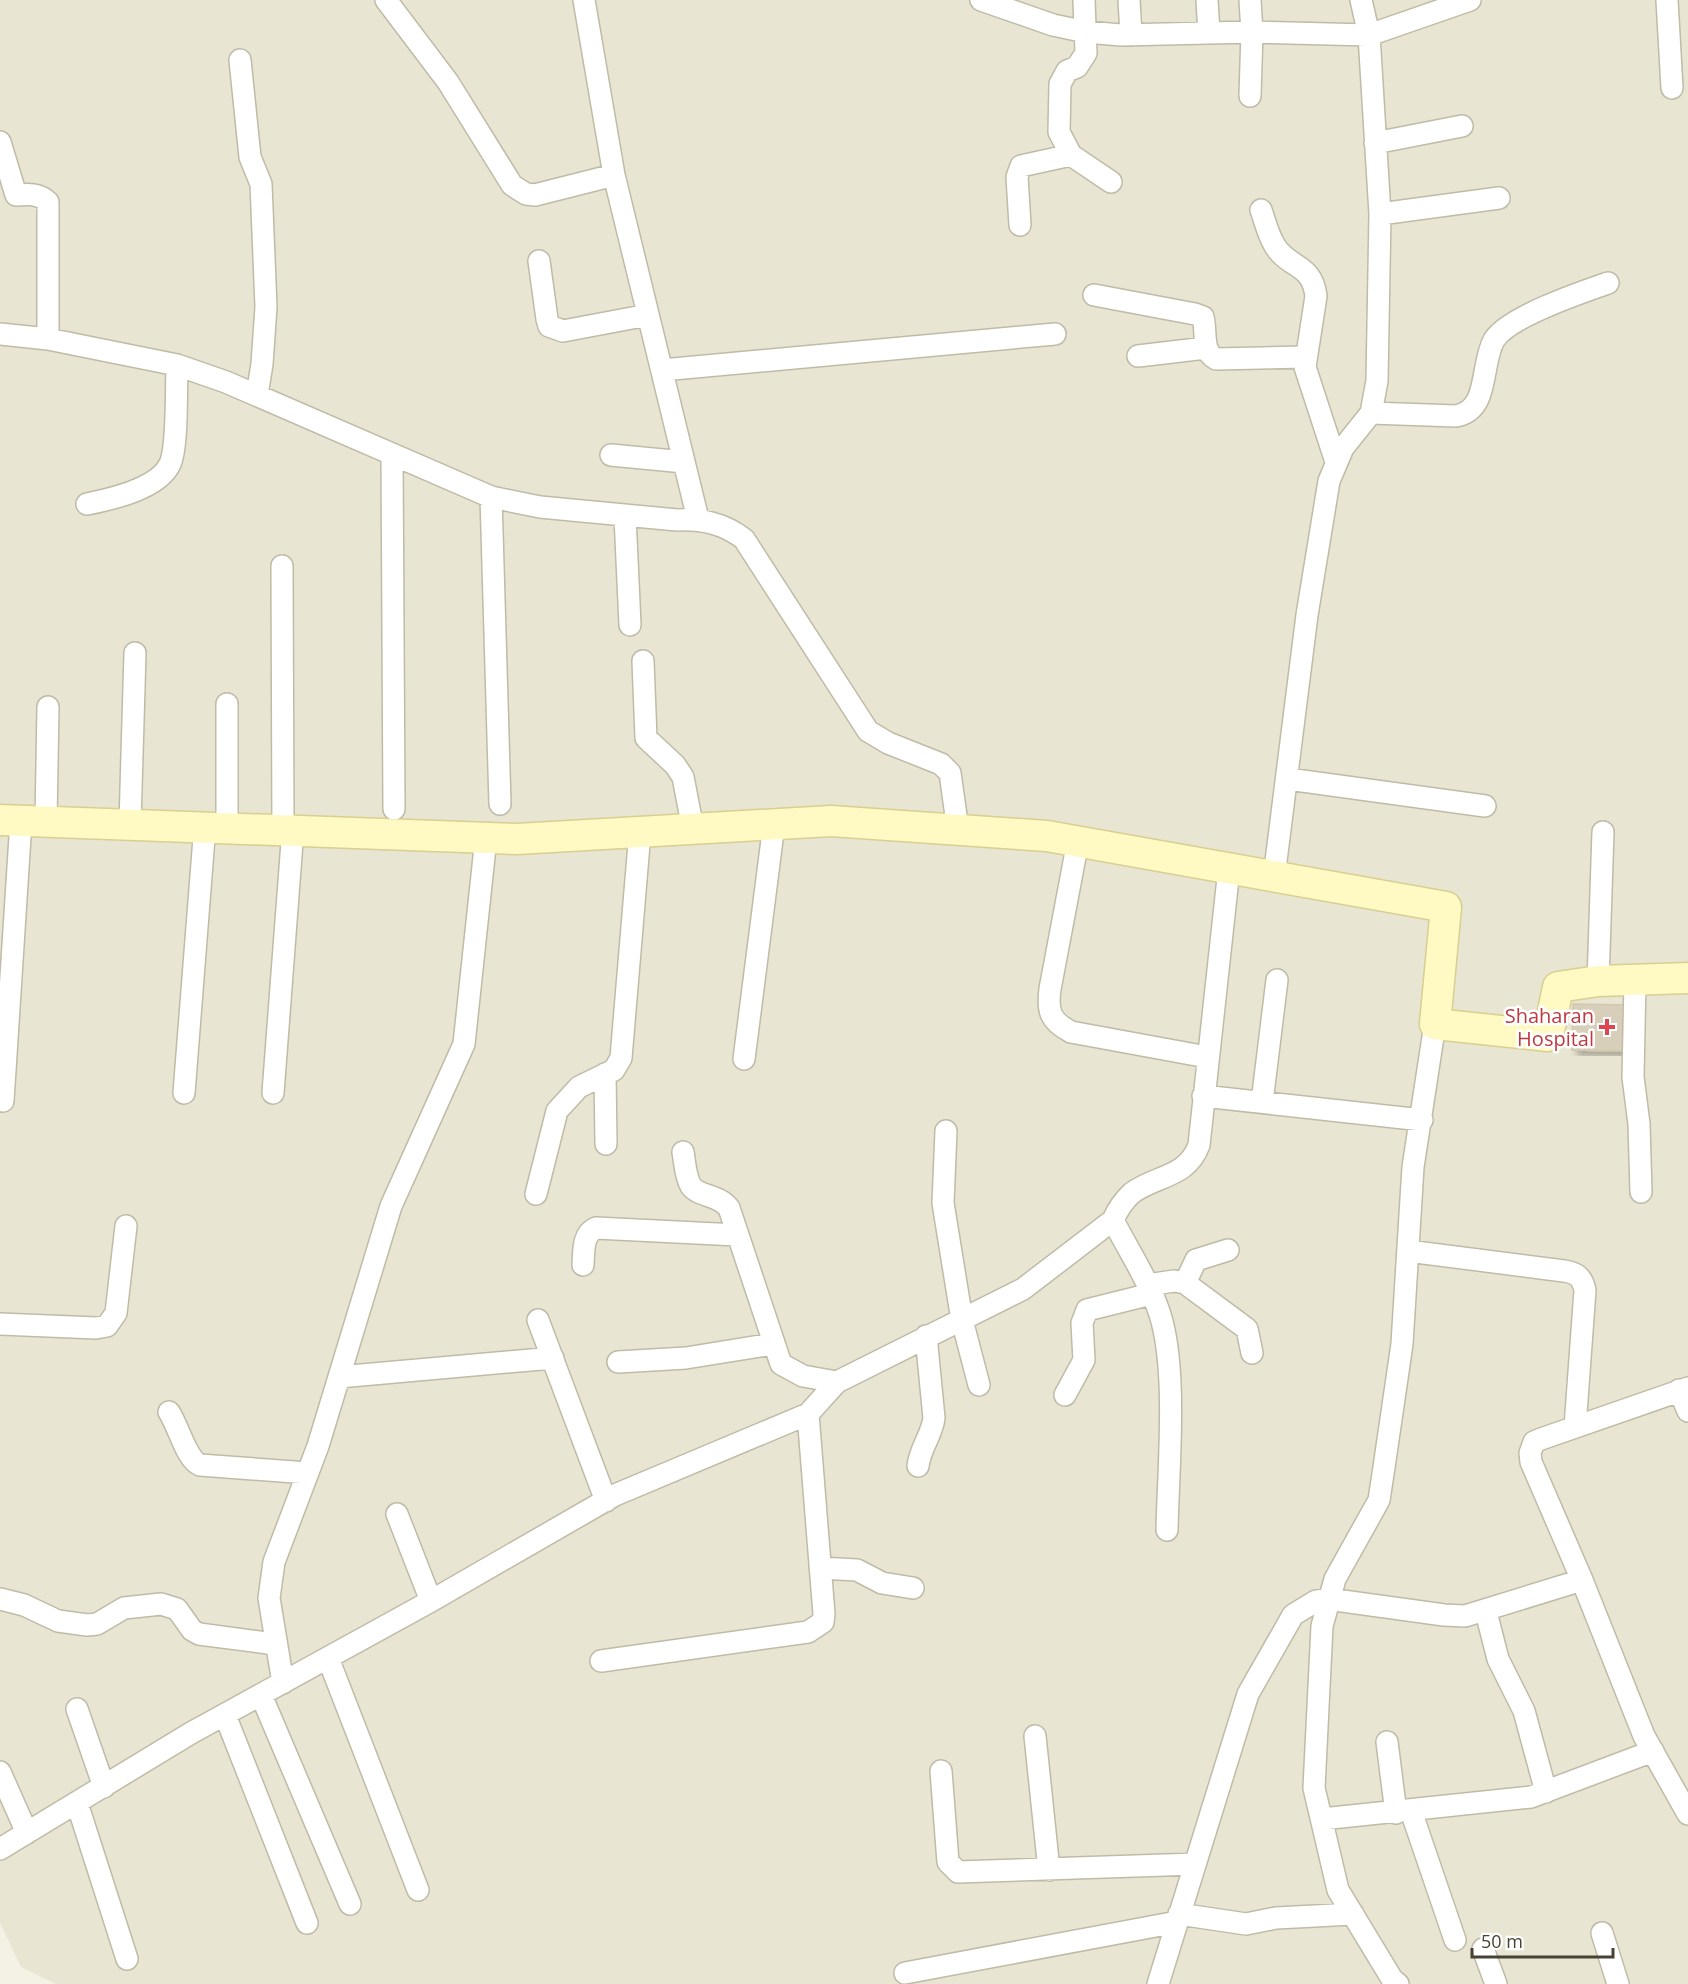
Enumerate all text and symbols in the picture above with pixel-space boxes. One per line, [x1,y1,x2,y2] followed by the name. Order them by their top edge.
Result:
[1505,1002,1594,1052] place label: Shaharan Hospital
[1598,1018,1616,1036] marker: Shaharan Hospital
[1472,1921,1613,1959] scale bar
[1481,1929,1523,1953] text: 50 m

